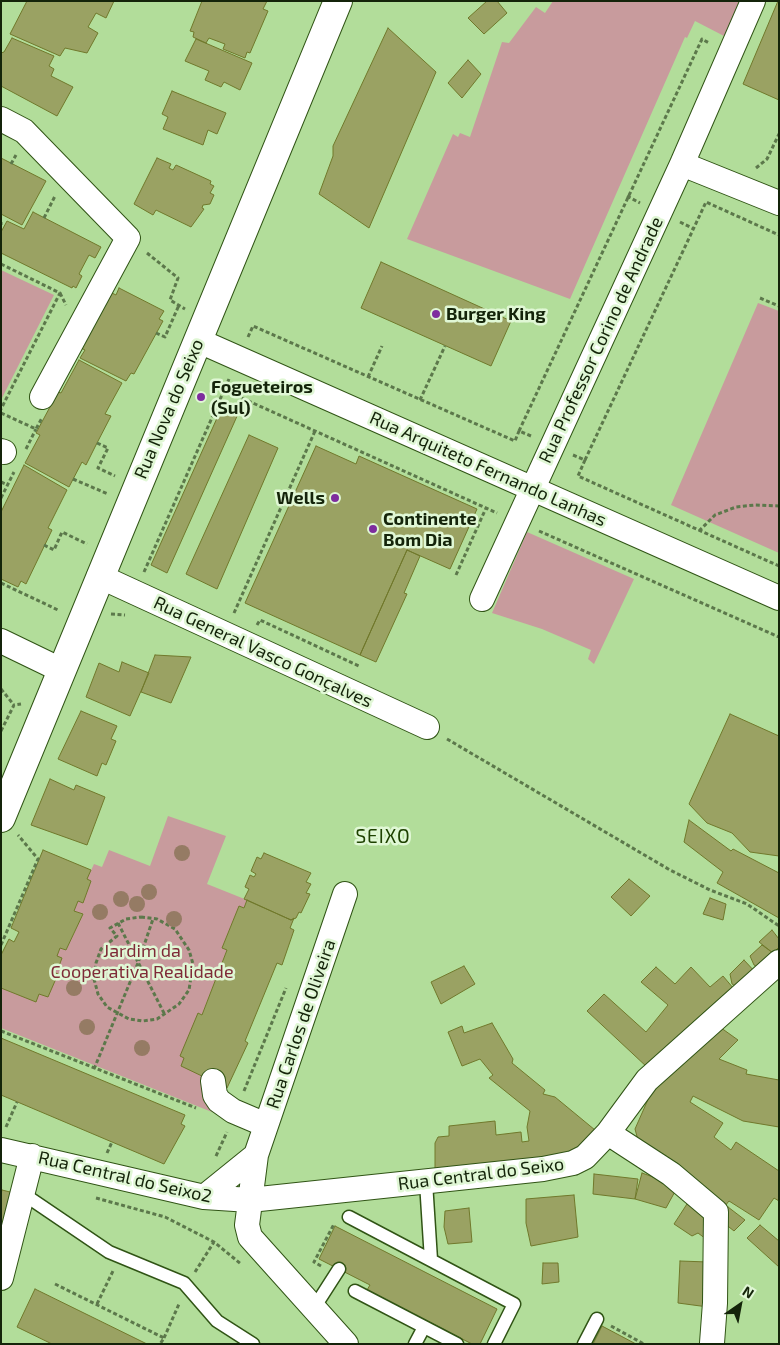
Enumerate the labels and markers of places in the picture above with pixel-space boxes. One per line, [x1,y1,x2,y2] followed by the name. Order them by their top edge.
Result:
[446,303,546,325] place label: Burger King
[430,308,442,320] marker: Burger King
[211,376,313,418] place label: Fogueteiros (Sul)
[195,391,207,403] marker: Fogueteiros (Sul)
[276,487,325,509] place label: Wells
[329,492,341,504] marker: Wells
[383,508,477,550] place label: Continente Bom Dia
[367,523,379,535] marker: Continente Bom Dia

